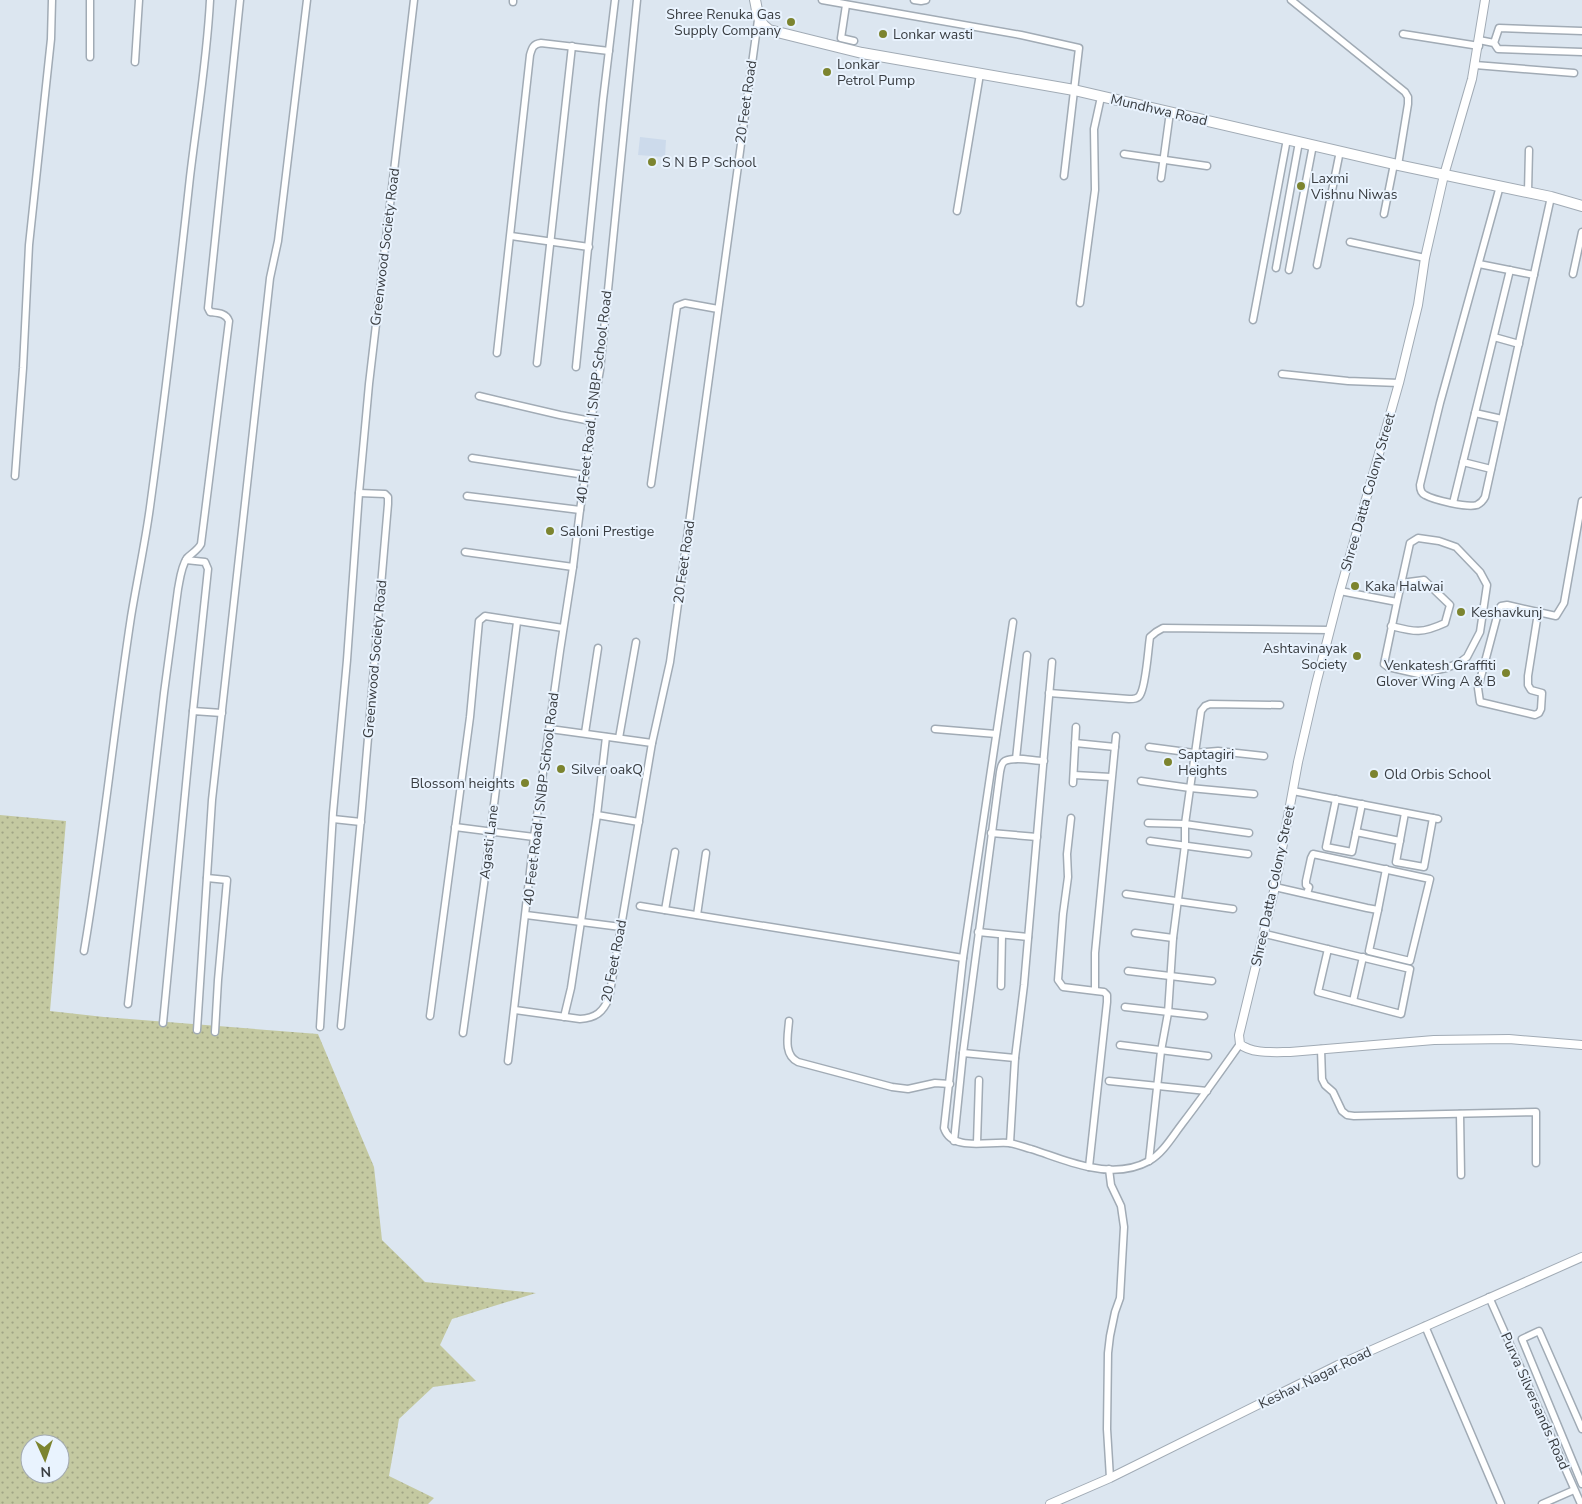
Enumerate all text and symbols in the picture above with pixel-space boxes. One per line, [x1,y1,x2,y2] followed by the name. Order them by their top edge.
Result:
[666,5,782,40] place label: Shree Renuka Gas Supply Company
[785,16,797,28] marker: Shree Renuka Gas Supply Company
[893,25,973,44] place label: Lonkar wasti
[877,28,889,40] marker: Lonkar wasti
[837,55,915,90] place label: Lonkar Petrol Pump
[731,59,761,145] street label: 20 Feet Road
[821,66,833,78] marker: Lonkar Petrol Pump
[1109,90,1209,130] street label: Mundhwa Road
[662,153,757,172] place label: S N B P School
[646,156,658,168] marker: S N B P School
[366,167,404,327] street label: Greenwood Society Road
[1310,169,1398,204] place label: Laxmi Vishnu Niwas
[1295,180,1307,192] marker: Laxmi Vishnu Niwas
[572,289,616,505] street label: 40 Feet Road | SNBP School Road
[1336,411,1400,573] street label: Shree Datta Colony Street
[669,519,699,605] street label: 20 Feet Road
[560,522,654,541] place label: Saloni Prestige
[544,525,556,537] marker: Saloni Prestige
[1365,577,1443,596] place label: Kaka Halwai
[359,579,391,739] street label: Greenwood Society Road
[1349,580,1361,592] marker: Kaka Halwai
[1471,603,1542,622] place label: Keshavkunj
[1455,606,1467,618] marker: Keshavkunj
[1263,639,1348,674] place label: Ashtavinayak Society
[1351,650,1363,662] marker: Ashtavinayak Society
[1376,656,1496,691] place label: Venkatesh Graffiti Glover Wing A & B
[1500,667,1512,679] marker: Venkatesh Graffiti Glover Wing A & B
[519,691,563,907] street label: 40 Feet Road | SNBP School Road
[1178,745,1234,780] place label: Saptagiri Heights
[1162,756,1174,768] marker: Saptagiri Heights
[571,760,643,779] place label: Silver oakQ
[555,763,567,775] marker: Silver oakQ
[1384,765,1492,784] place label: Old Orbis School
[1368,768,1380,780] marker: Old Orbis School
[410,774,515,793] place label: Blossom heights
[519,777,531,789] marker: Blossom heights
[475,804,503,880] street label: Agasti Lane
[1247,804,1299,968] street label: Shree Datta Colony Street
[597,918,631,1004] street label: 20 Feet Road
[1496,1329,1574,1473] street label: Purva Silversands Road
[1255,1342,1375,1414] street label: Keshav Nagar Road
[20,1434,70,1484] north arrow
[40,1462,51,1481] text: N

